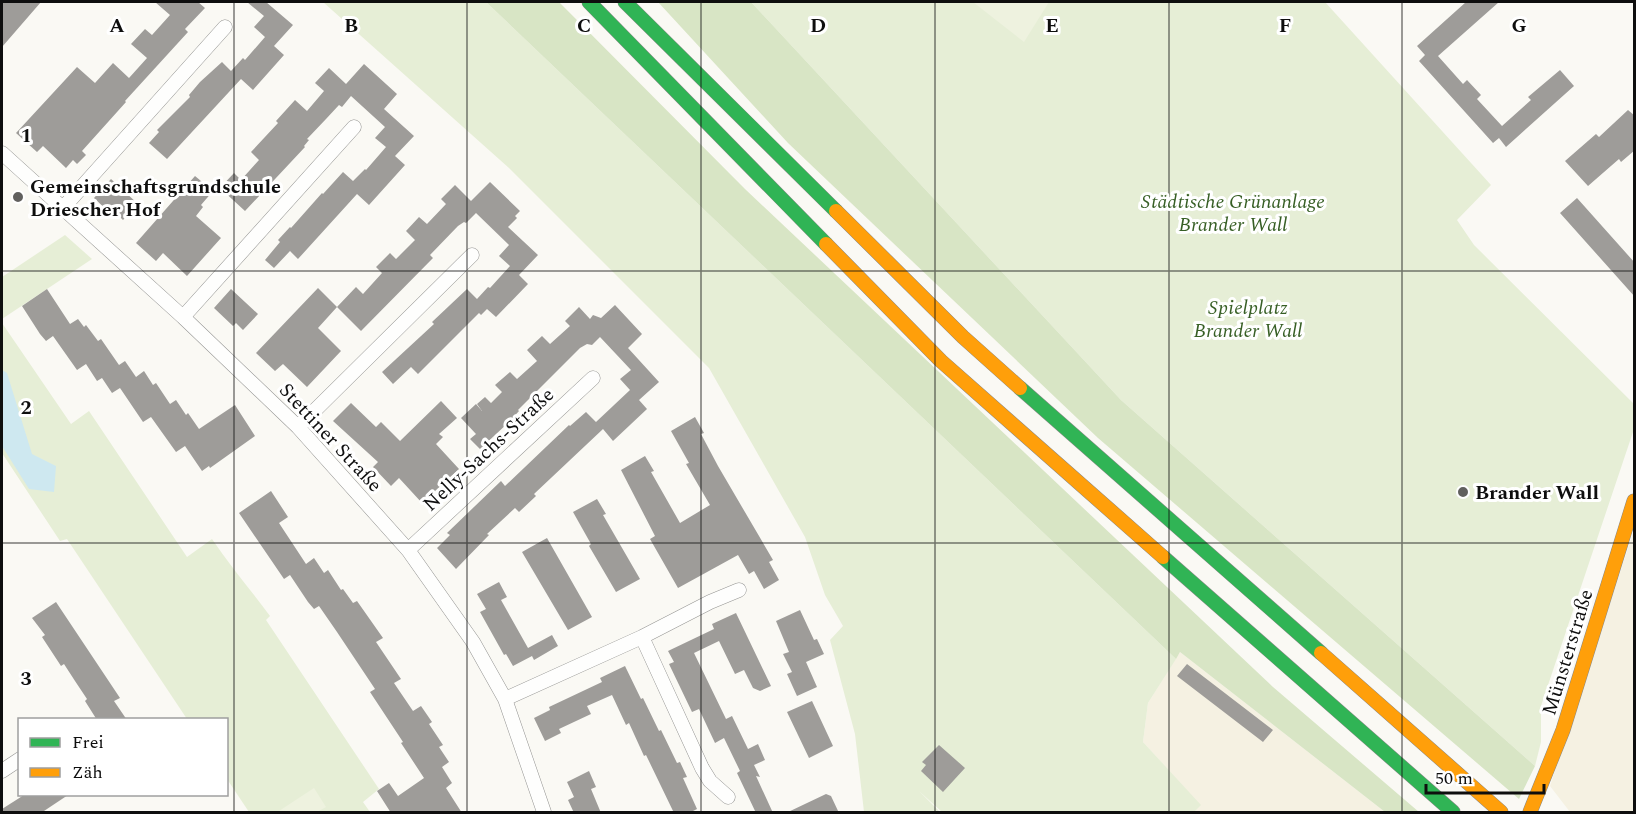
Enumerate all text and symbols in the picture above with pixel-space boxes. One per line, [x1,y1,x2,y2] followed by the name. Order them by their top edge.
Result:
[109,11,125,41] text: A
[344,11,358,41] text: B
[577,11,591,41] text: C
[810,11,826,41] text: D
[1045,11,1059,41] text: E
[1279,11,1291,41] text: F
[1511,11,1527,41] text: G
[20,121,32,151] text: 1
[30,172,281,225] place label: Gemeinschaftsgrundschule Driescher Hof
[1141,187,1325,240] park label: Städtische Grünanlage Brander Wall
[11,190,25,204] marker: Gemeinschaftsgrundschule Driescher Hof
[1194,293,1302,346] park label: Spielplatz Brander Wall
[272,376,389,499] street label: Stettiner Straße
[416,381,561,519] street label: Nelly-Sachs-Straße
[20,393,32,423] text: 2
[1475,478,1599,508] place label: Brander Wall
[1456,485,1470,499] marker: Brander Wall
[1535,585,1601,719] street label: Münsterstraße
[20,664,32,694] text: 3
[18,718,228,796] legend
[72,729,104,756] text: Frei
[1426,757,1544,795] scale bar
[72,759,103,786] text: Zäh
[1435,765,1473,792] text: 50 m

